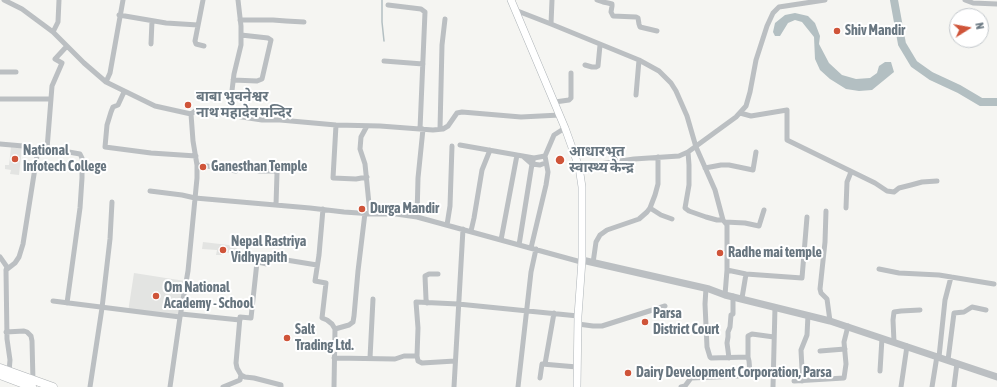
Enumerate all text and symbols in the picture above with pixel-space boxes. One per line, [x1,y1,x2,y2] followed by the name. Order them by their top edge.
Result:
[949,8,989,48] north arrow
[973,22,986,30] text: N
[845,23,905,39] place label: Shiv Mandir
[832,26,842,36] marker: Shiv Mandir
[196,89,292,122] place label: बाबा भुवनेश्वर नाथ महादेव मन्दिर
[183,100,193,110] marker: बाबा भुवनेश्वर नाथ महादेव मन्दिर
[23,143,106,176] place label: National Infotech College
[569,144,634,176] place label: आधारभूत स्वास्थ्य केन्द्र
[10,154,20,164] marker: National Infotech College
[554,154,566,166] marker: आधारभूत स्वास्थ्य केन्द्र
[211,159,307,175] place label: Ganesthan Temple
[198,162,208,172] marker: Ganesthan Temple
[370,201,439,217] place label: Durga Mandir
[357,204,367,214] marker: Durga Mandir
[231,234,306,266] place label: Nepal Rastriya Vidhyapith
[218,245,228,255] marker: Nepal Rastriya Vidhyapith
[728,245,822,261] place label: Radhe mai temple
[715,248,725,258] marker: Radhe mai temple
[164,280,253,312] place label: Om National Academy - School
[151,291,161,301] marker: Om National Academy - School
[653,306,719,338] place label: Parsa District Court
[640,317,650,327] marker: Parsa District Court
[295,322,354,354] place label: Salt Trading Ltd.
[282,333,292,343] marker: Salt Trading Ltd.
[636,365,832,381] place label: Dairy Development Corporation, Parsa
[623,368,633,378] marker: Dairy Development Corporation, Parsa

